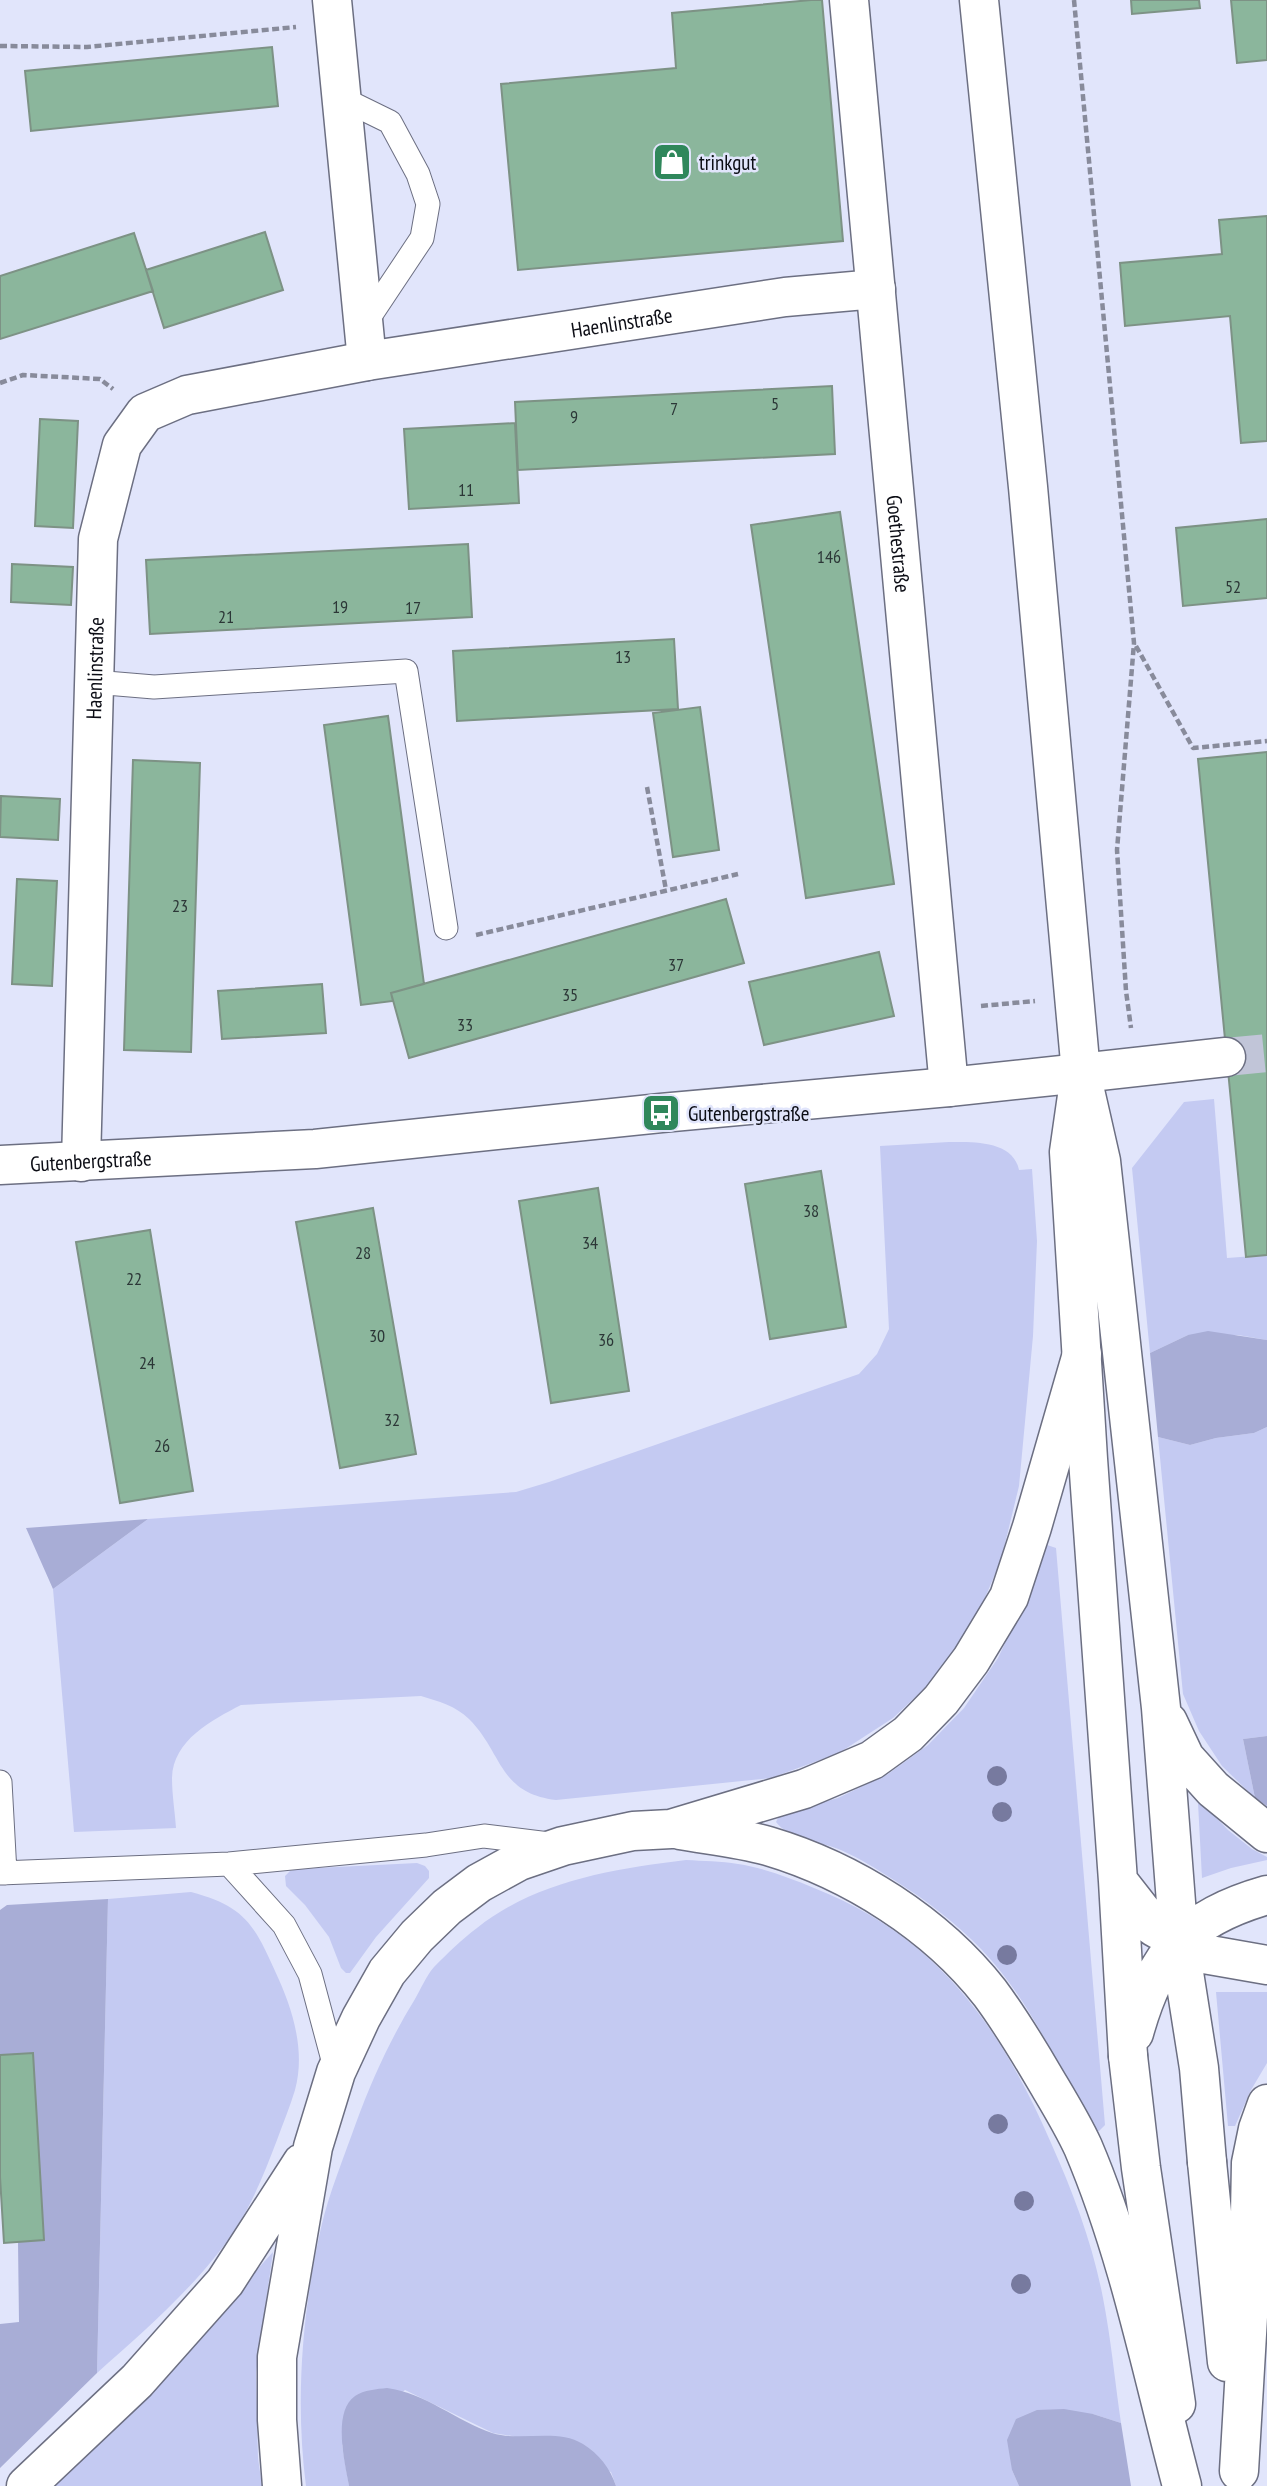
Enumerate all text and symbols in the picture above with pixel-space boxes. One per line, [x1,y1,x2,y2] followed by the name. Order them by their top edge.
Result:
[651,141,693,183] shop icon: trinkgut
[699,149,756,176] place label: trinkgut
[569,301,674,343] street label: Haenlinstraße
[771,392,779,415] house number: 5
[670,397,678,420] house number: 7
[570,405,578,428] house number: 9
[458,478,474,501] house number: 11
[881,494,917,594] street label: Goethestraße
[817,545,841,568] house number: 146
[1225,575,1241,598] house number: 52
[332,595,348,618] house number: 19
[405,596,421,619] house number: 17
[218,605,234,628] house number: 21
[80,617,109,720] street label: Haenlinstraße
[615,645,631,668] house number: 13
[172,894,188,917] house number: 23
[668,953,684,976] house number: 37
[562,983,578,1006] house number: 35
[457,1013,473,1036] house number: 33
[640,1092,682,1134] bus stop icon: Gutenbergstraße
[688,1100,810,1127] place label: Gutenbergstraße
[29,1144,152,1177] street label: Gutenbergstraße
[803,1199,819,1222] house number: 38
[582,1231,598,1254] house number: 34
[355,1241,371,1264] house number: 28
[126,1267,142,1290] house number: 22
[369,1324,385,1347] house number: 30
[598,1328,614,1351] house number: 36
[139,1351,155,1374] house number: 24
[384,1408,400,1431] house number: 32
[154,1434,170,1457] house number: 26

